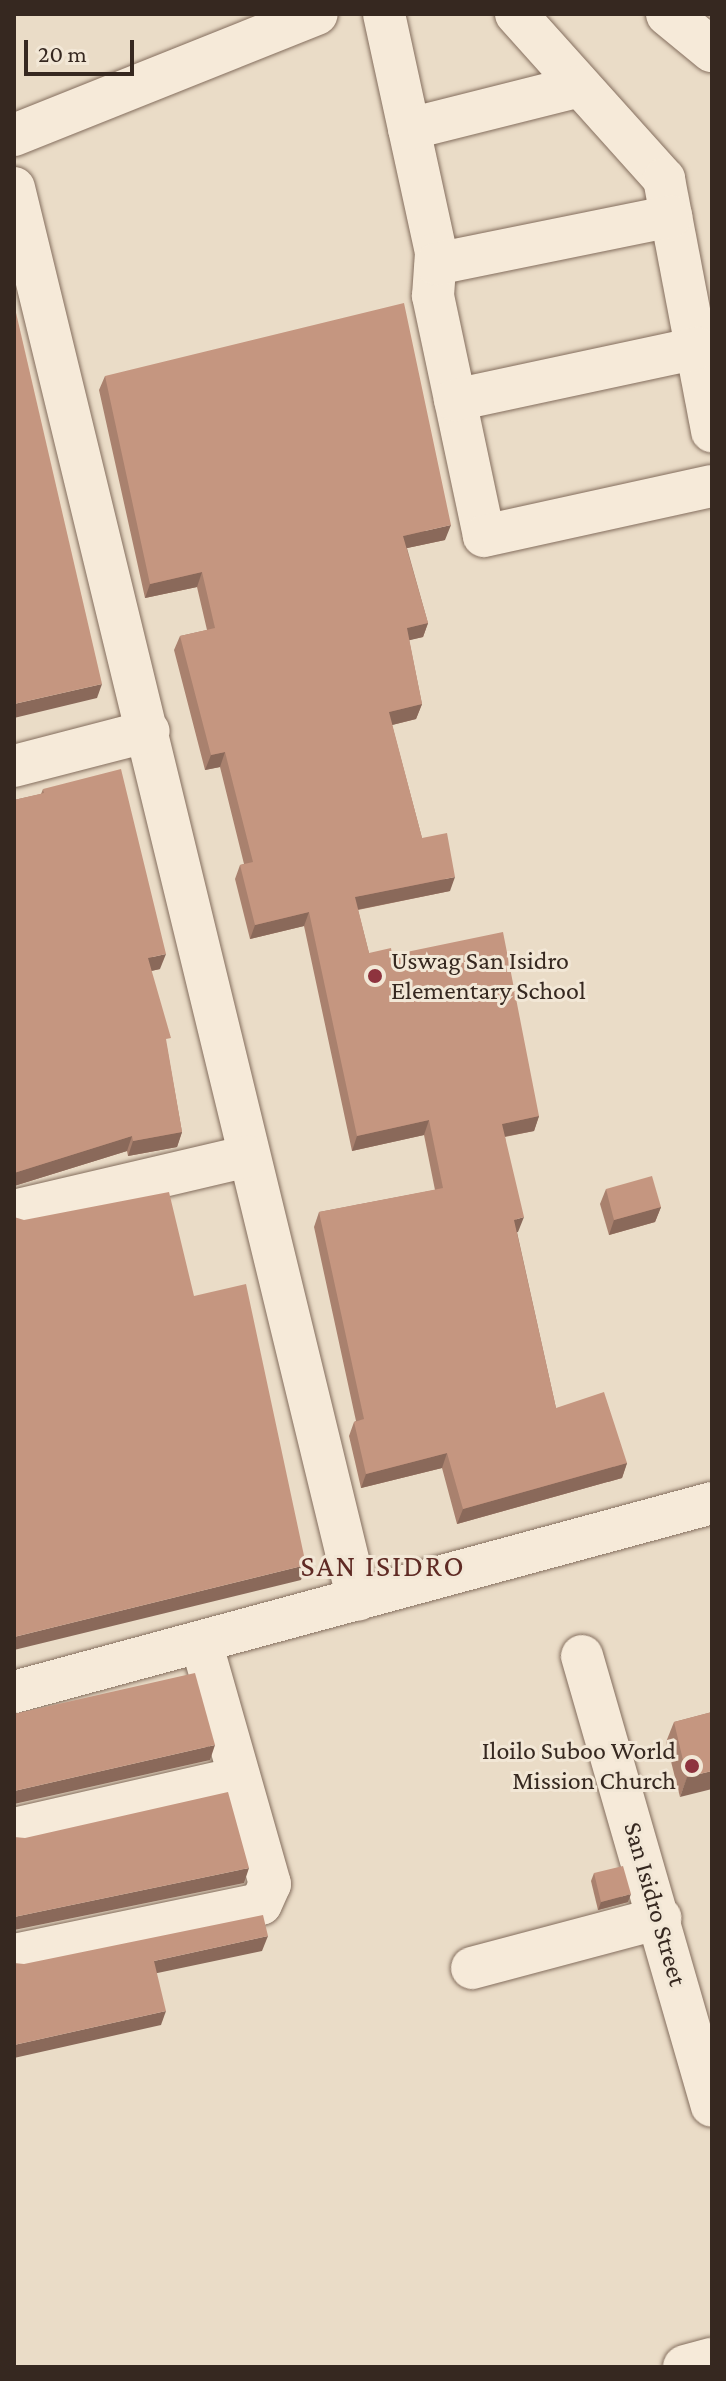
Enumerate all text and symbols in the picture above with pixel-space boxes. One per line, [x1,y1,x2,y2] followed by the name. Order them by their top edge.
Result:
[28,24,138,74] scale bar
[38,40,87,67] text: 20 m
[391,945,586,1006] place label: Uswag San Isidro Elementary School
[366,967,384,985] marker: Uswag San Isidro Elementary School
[300,1548,466,1584] district label: SAN ISIDRO
[482,1735,676,1796] place label: Iloilo Suboo World Mission Church
[683,1757,701,1775] marker: Iloilo Suboo World Mission Church
[617,1818,693,1990] street label: San Isidro Street

